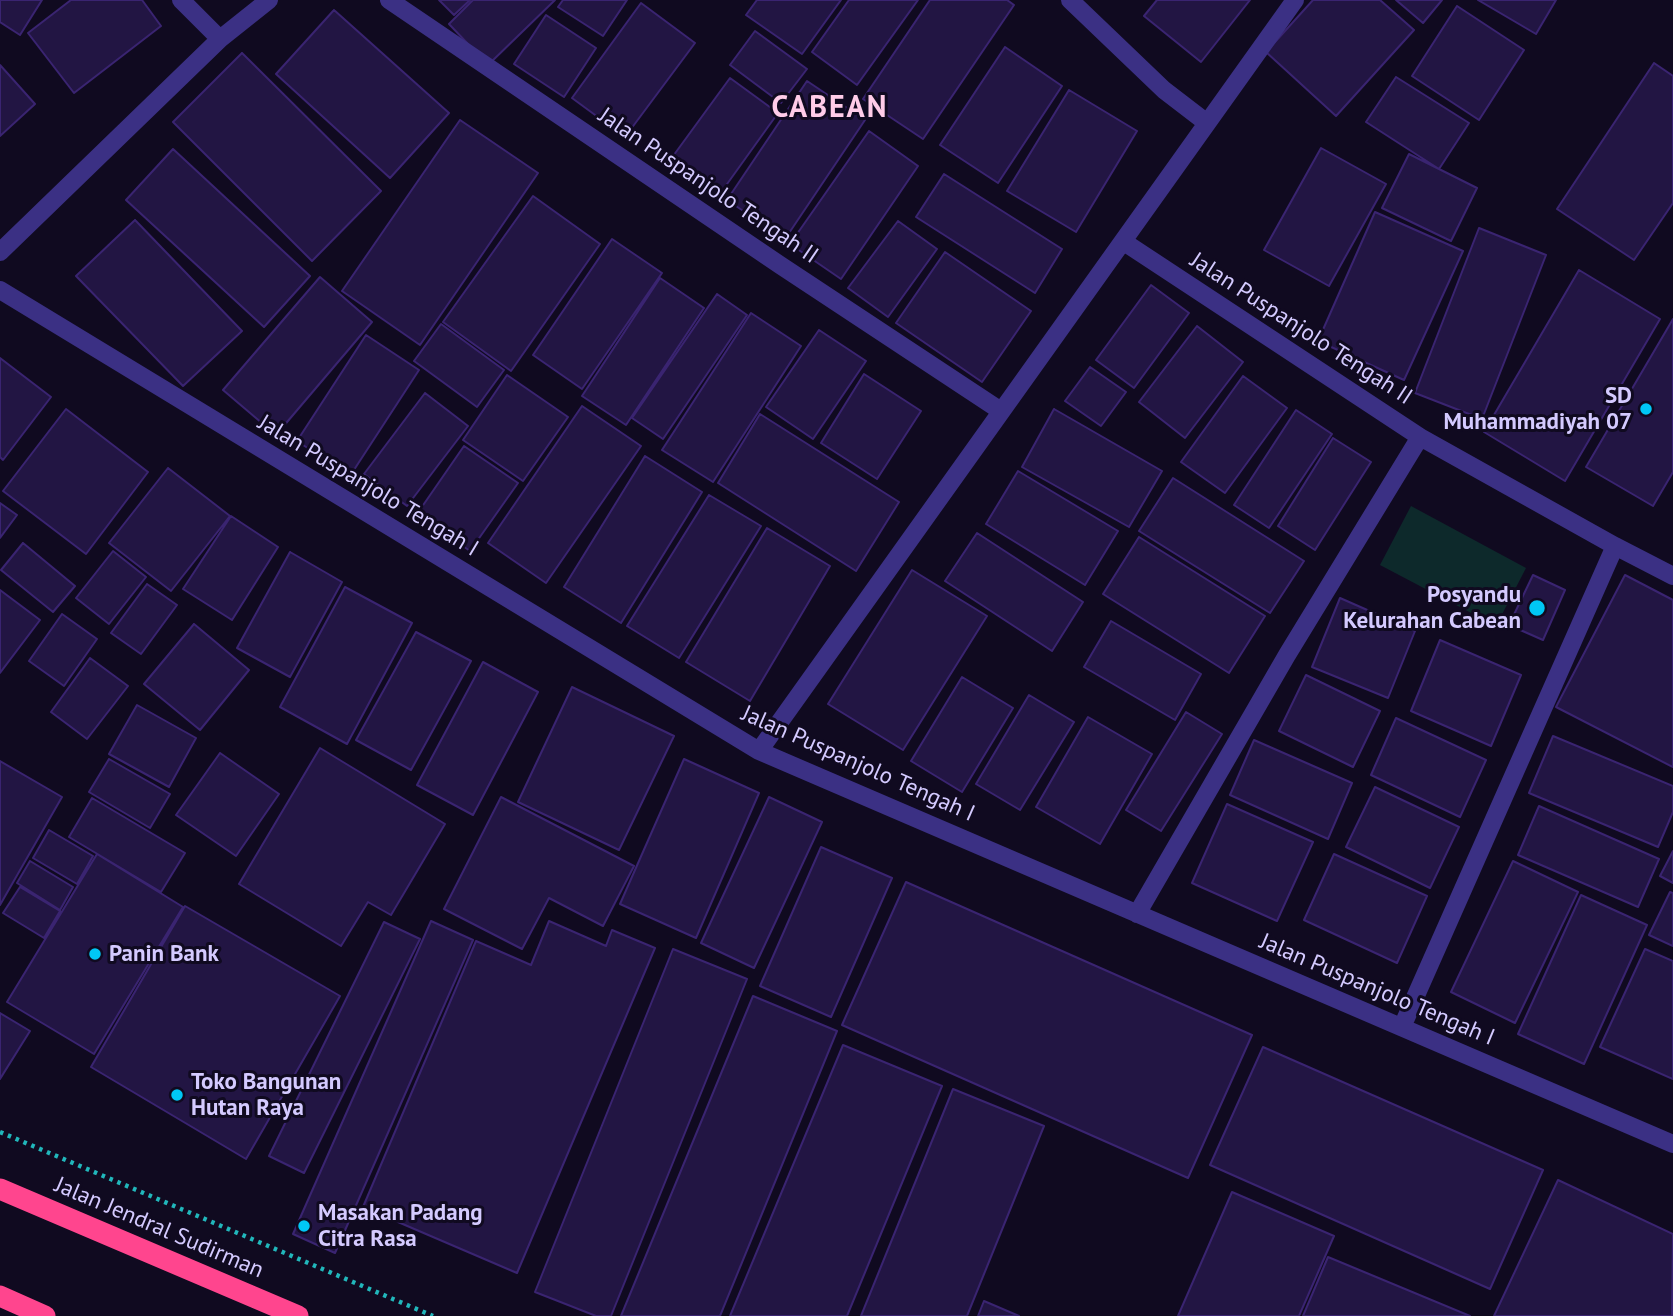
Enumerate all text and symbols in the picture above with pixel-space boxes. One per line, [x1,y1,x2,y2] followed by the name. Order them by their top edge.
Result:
[772,90,888,126] district label: CABEAN
[593,102,823,270] street label: Jalan Puspanjolo Tengah II
[1185,247,1417,411] street label: Jalan Puspanjolo Tengah II
[1443,382,1632,436] place label: SD Muhammadiyah 07
[1638,401,1654,417] marker: SD Muhammadiyah 07
[253,409,483,563] street label: Jalan Puspanjolo Tengah I
[1343,581,1521,635] place label: Posyandu Kelurahan Cabean
[1527,598,1547,618] marker: Posyandu Kelurahan Cabean
[737,700,979,828] street label: Jalan Puspanjolo Tengah I
[1255,928,1499,1052] street label: Jalan Puspanjolo Tengah I
[109,940,219,968] place label: Panin Bank
[87,946,103,962] marker: Panin Bank
[191,1068,341,1122] place label: Toko Bangunan Hutan Raya
[169,1087,185,1103] marker: Toko Bangunan Hutan Raya
[51,1172,267,1284] street label: Jalan Jendral Sudirman
[318,1199,483,1253] place label: Masakan Padang Citra Rasa
[296,1218,312,1234] marker: Masakan Padang Citra Rasa

